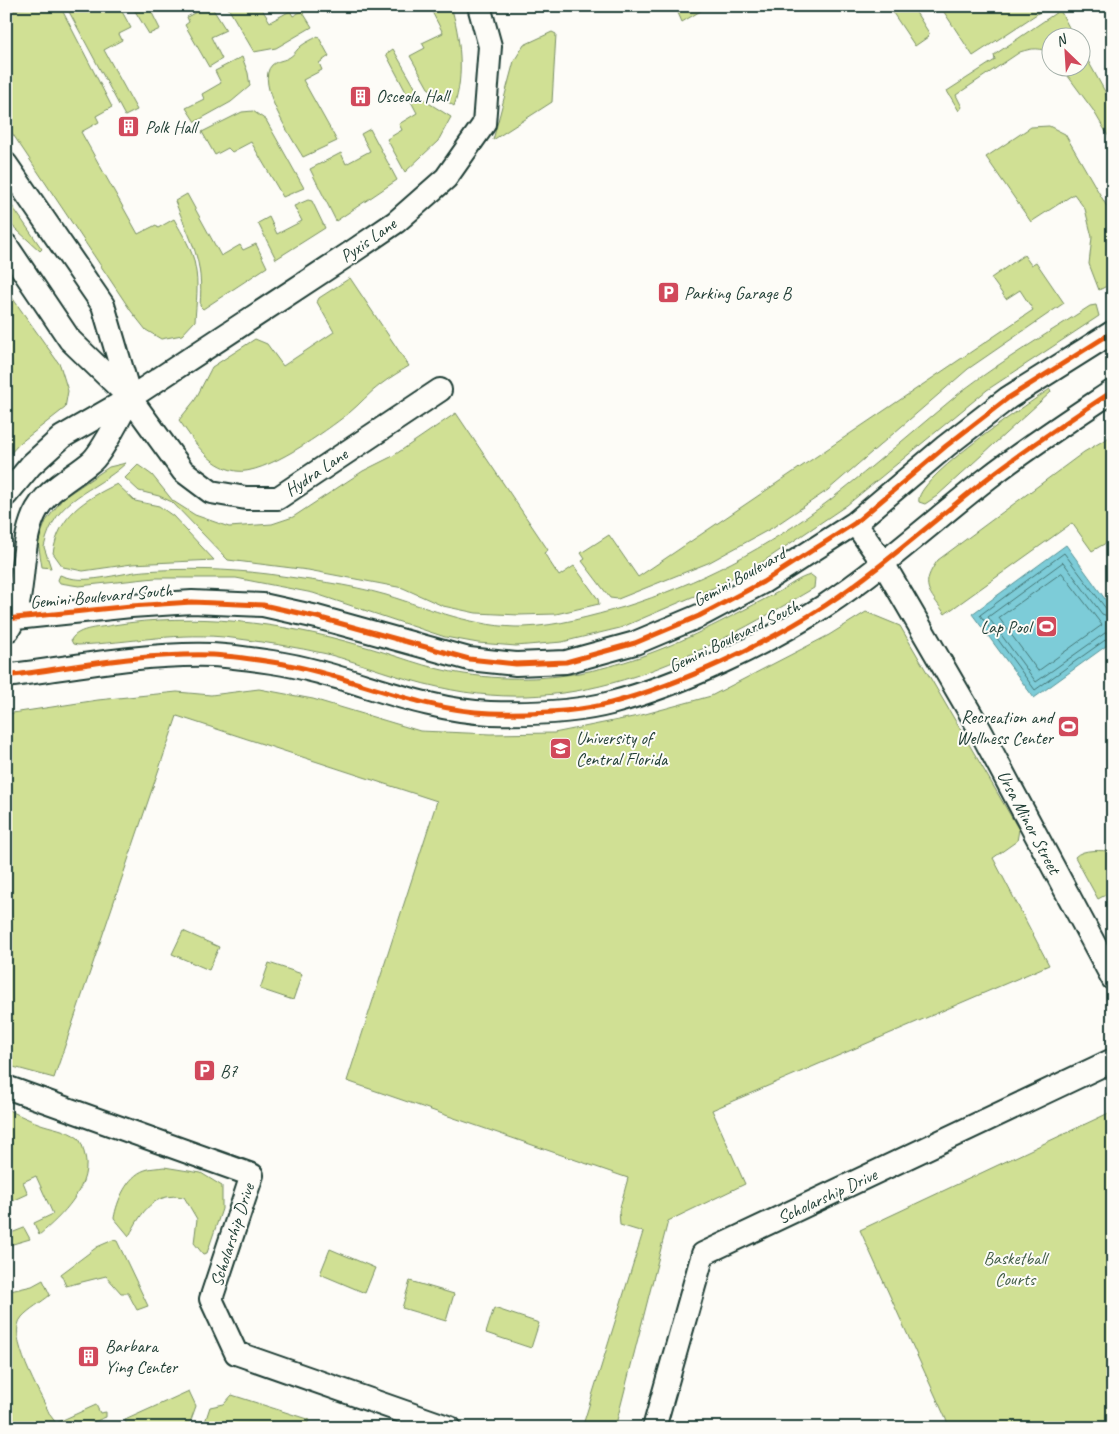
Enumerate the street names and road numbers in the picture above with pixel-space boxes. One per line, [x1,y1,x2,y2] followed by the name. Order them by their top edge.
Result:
[336,212,401,267] street label: Pyxis Lane
[280,442,353,501] street label: Hydra Lane
[689,541,792,611] street label: Gemini Boulevard
[29,579,174,613] street label: Gemini Boulevard South
[665,594,804,677] street label: Gemini Boulevard South
[992,766,1066,879] street label: Ursa Minor Street
[774,1163,881,1229] street label: Scholarship Drive
[205,1180,259,1289] street label: Scholarship Drive

